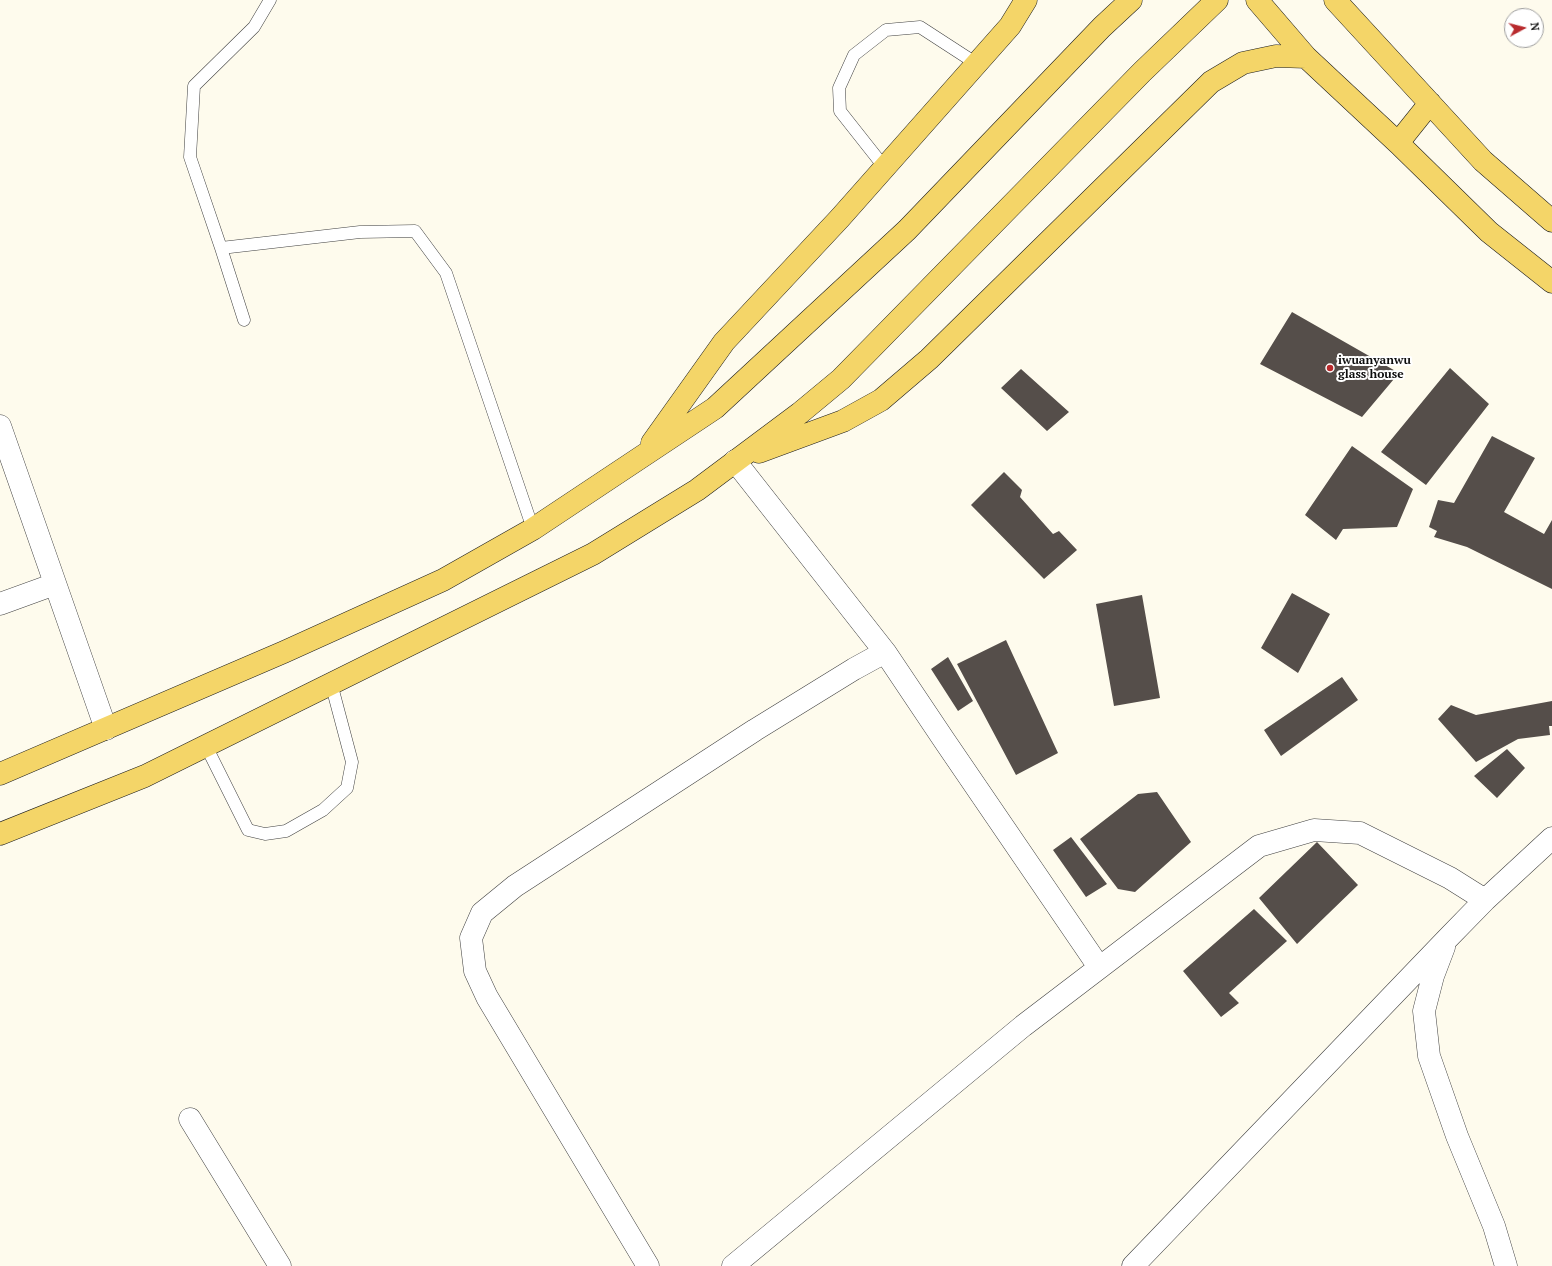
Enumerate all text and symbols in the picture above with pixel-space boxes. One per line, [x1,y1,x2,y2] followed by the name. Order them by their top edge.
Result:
[1504,8,1544,48] north arrow
[1527,22,1542,32] text: N
[1338,354,1411,382] place label: iwuanyanwu glass house
[1325,363,1335,373] marker: iwuanyanwu glass house

